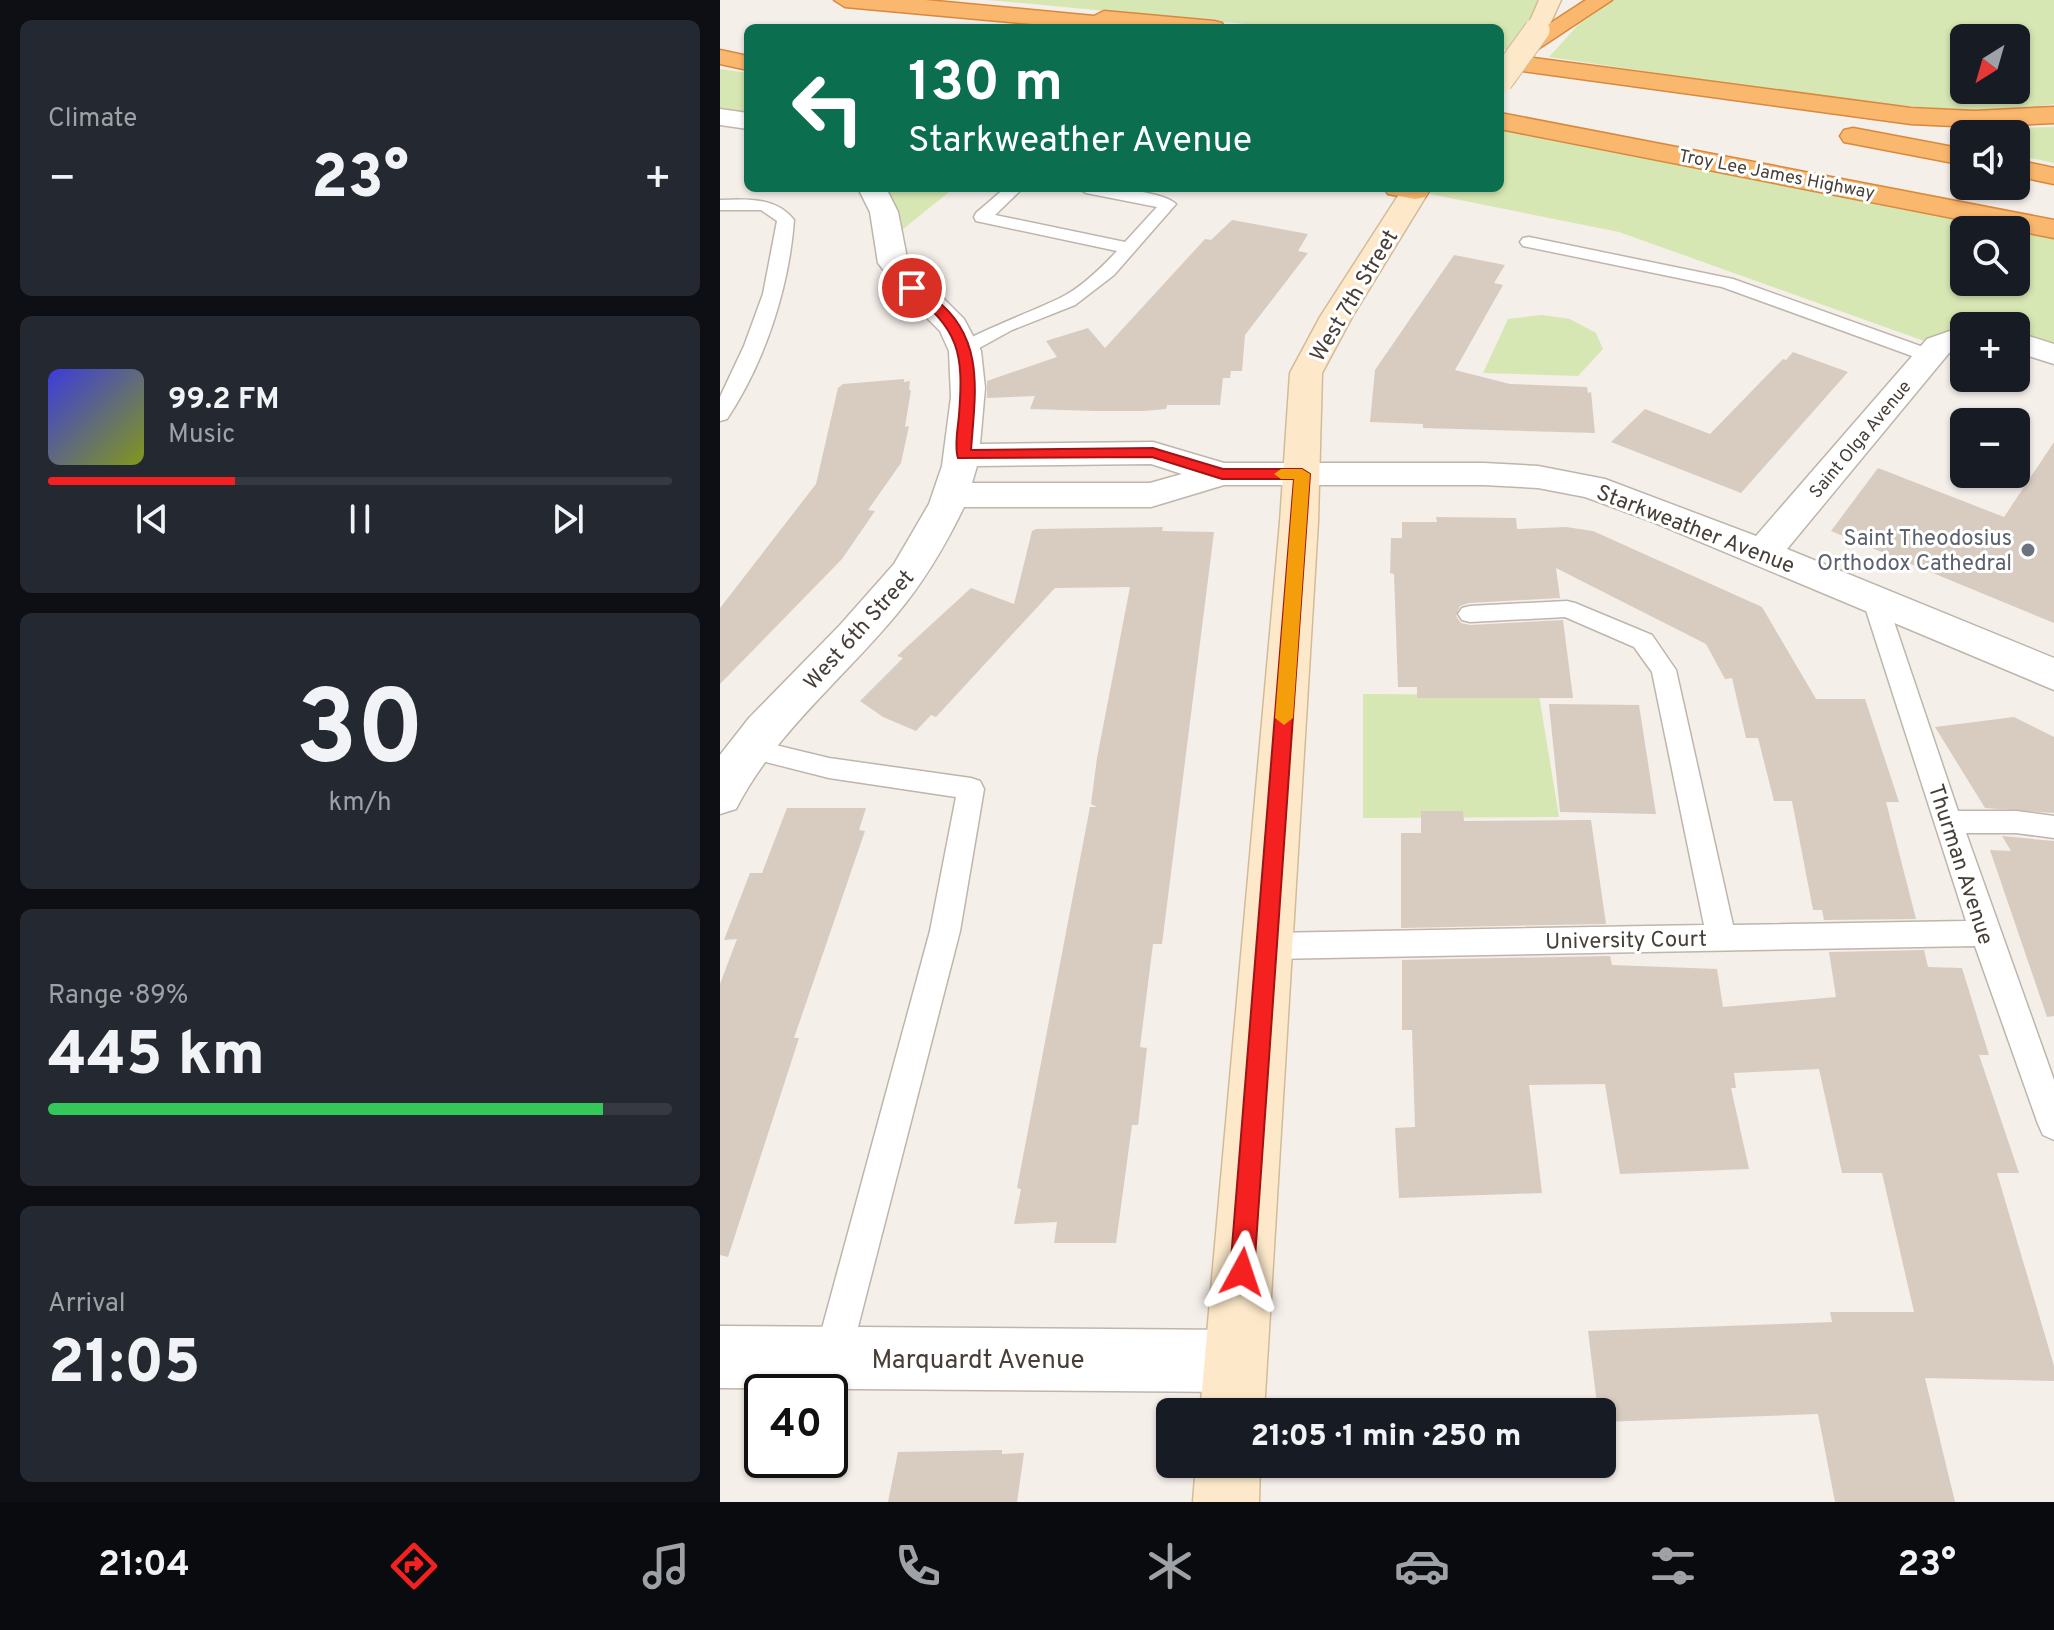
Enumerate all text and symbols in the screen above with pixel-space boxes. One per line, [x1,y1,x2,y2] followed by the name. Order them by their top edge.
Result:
[1950,24,2030,104] north arrow
[1950,24,2030,488] map controls
[908,50,1063,120] text: 130 m
[776,56,880,160] icon: left
[48,103,137,136] text: Climate
[908,119,1252,165] text: Starkweather Avenue
[1950,120,2030,200] button: sound
[311,143,409,219] text: 23°
[1677,145,1877,206] street label: Troy Lee James Highway
[48,153,76,209] text: −
[644,153,672,209] text: +
[1950,216,2030,296] button: search
[1305,225,1405,367] street label: West 7th Street
[878,254,946,322] pin
[890,266,934,310] icon: arrive
[1950,312,2030,392] button: +
[1805,376,1917,504] street label: Saint Olga Avenue
[168,382,280,419] text: 99.2 FM
[1950,408,2030,488] button: −
[168,419,235,452] text: Music
[1592,480,1798,581] street label: Starkweather Avenue
[130,497,174,541] icon: previous
[338,497,382,541] icon: pause
[546,497,590,541] icon: next
[1817,526,2012,578] place label: Saint Theodosius Orthodox Cathedral
[2019,541,2037,559] marker: Saint Theodosius Orthodox Cathedral
[799,565,921,696] street label: West 6th Street
[295,669,425,801] text: 30
[1921,781,1998,948] street label: Thurman Avenue
[328,787,392,820] text: km/h
[1545,927,1707,956] street label: University Court
[48,980,188,1013] text: Range · 89%
[48,1020,265,1096] text: 445 km
[1200,1230,1284,1314] position arrow
[48,1288,126,1321] text: Arrival
[48,1328,200,1404] text: 21:05
[872,1345,1084,1378] street label: Marquardt Avenue
[744,1374,848,1478] speed limit sign: 40
[1251,1419,1521,1456] text: 21:05 · 1 min · 250 m
[386,1538,442,1594] icon: directions
[638,1538,694,1594] icon: music
[890,1538,946,1594] icon: phone
[1142,1538,1198,1594] icon: climate
[1394,1538,1450,1594] icon: car
[1645,1538,1701,1594] icon: filters
[98,1543,190,1589] text: 21:04
[1897,1543,1956,1589] text: 23°

